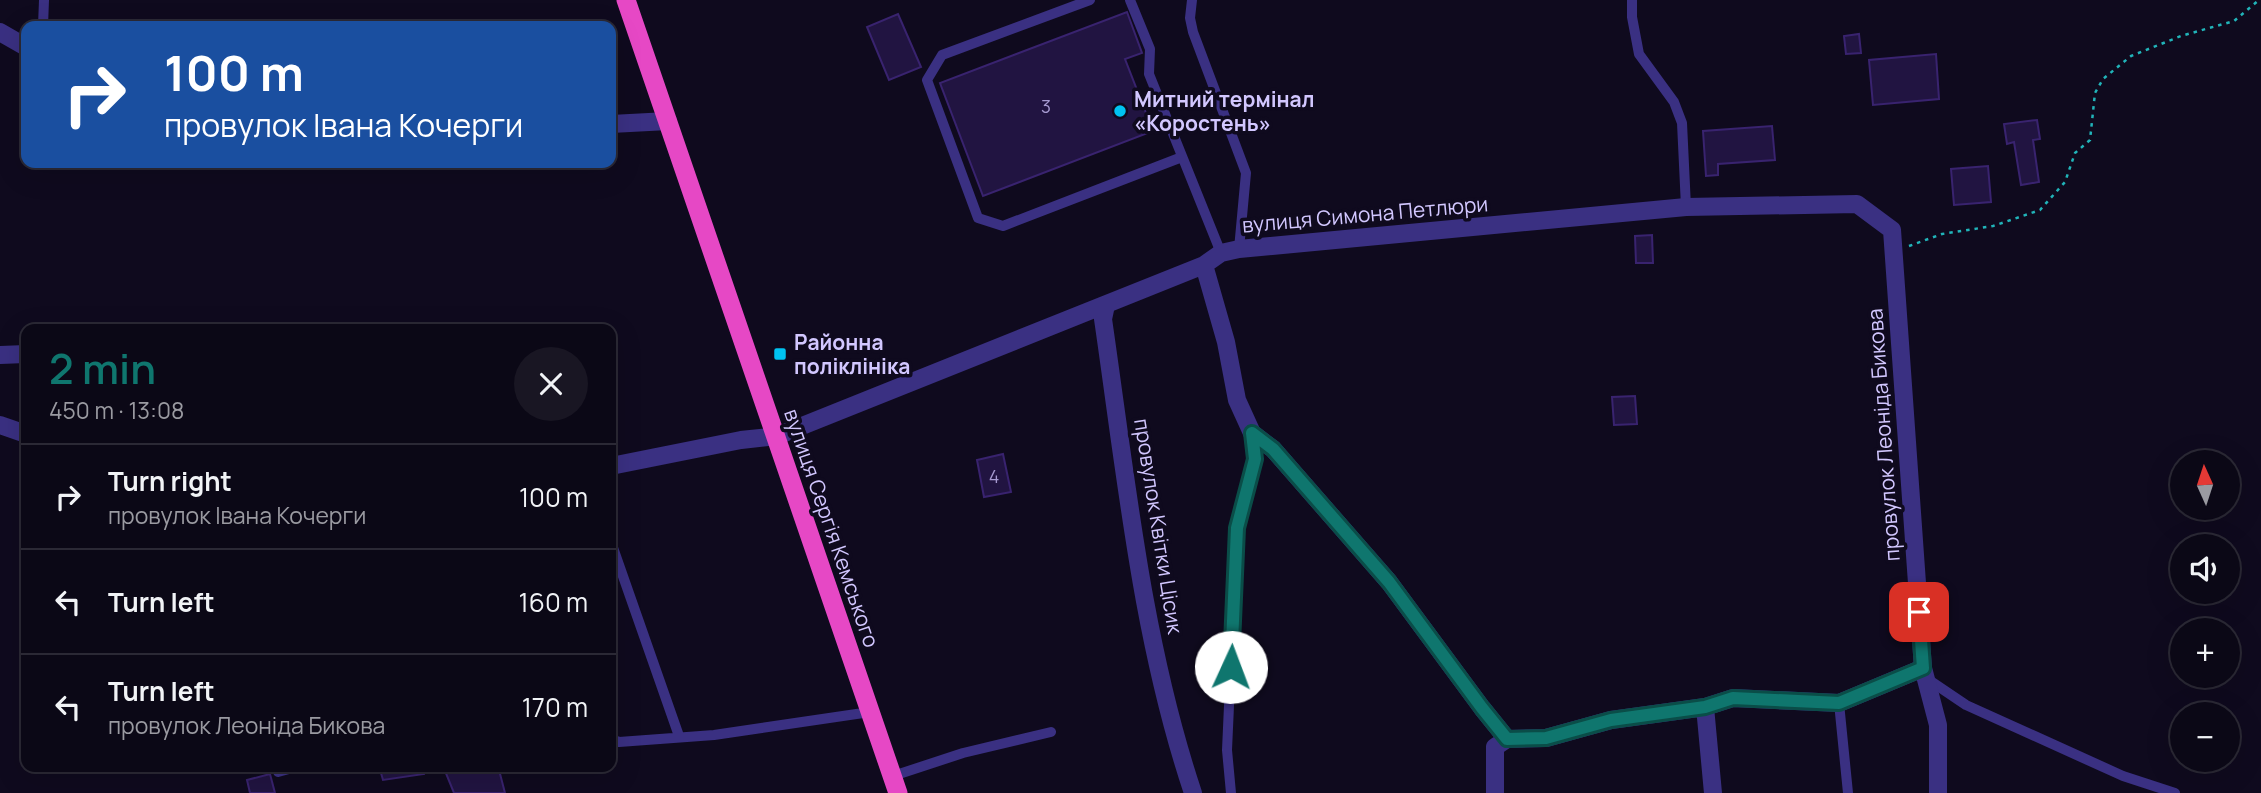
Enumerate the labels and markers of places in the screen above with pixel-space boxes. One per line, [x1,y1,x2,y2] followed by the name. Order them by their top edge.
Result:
[1134,85,1314,137] place label: Митний термінал «Коростень»
[1112,103,1128,119] marker: Митний термінал «Коростень»
[794,328,910,380] place label: Районна поліклініка
[772,346,788,362] marker: Районна поліклініка
[1889,582,1949,642] pin

